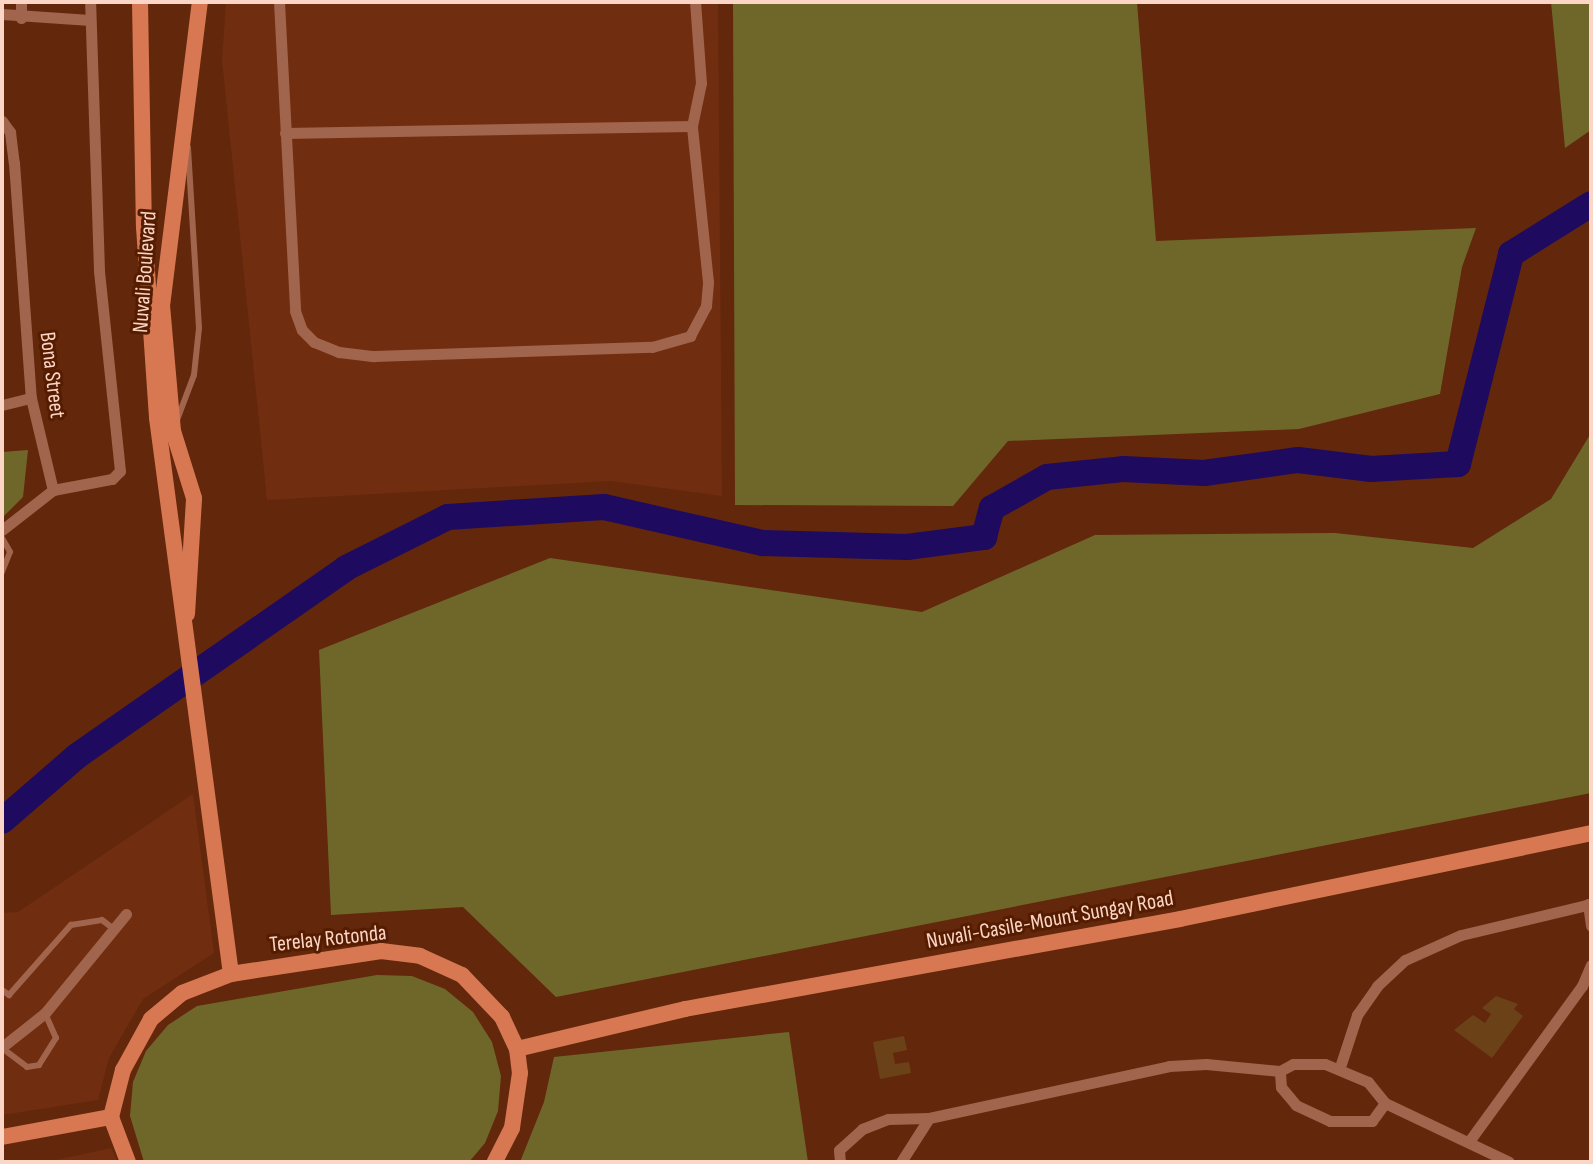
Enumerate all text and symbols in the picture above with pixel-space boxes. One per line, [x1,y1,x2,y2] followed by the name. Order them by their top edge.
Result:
[128,210,162,334] street label: Nuvali Boulevard
[34,330,70,420] street label: Bona Street
[924,885,1176,955] street label: Nuvali-Casile-Mount Sungay Road
[268,920,388,958] street label: Terelay Rotonda

